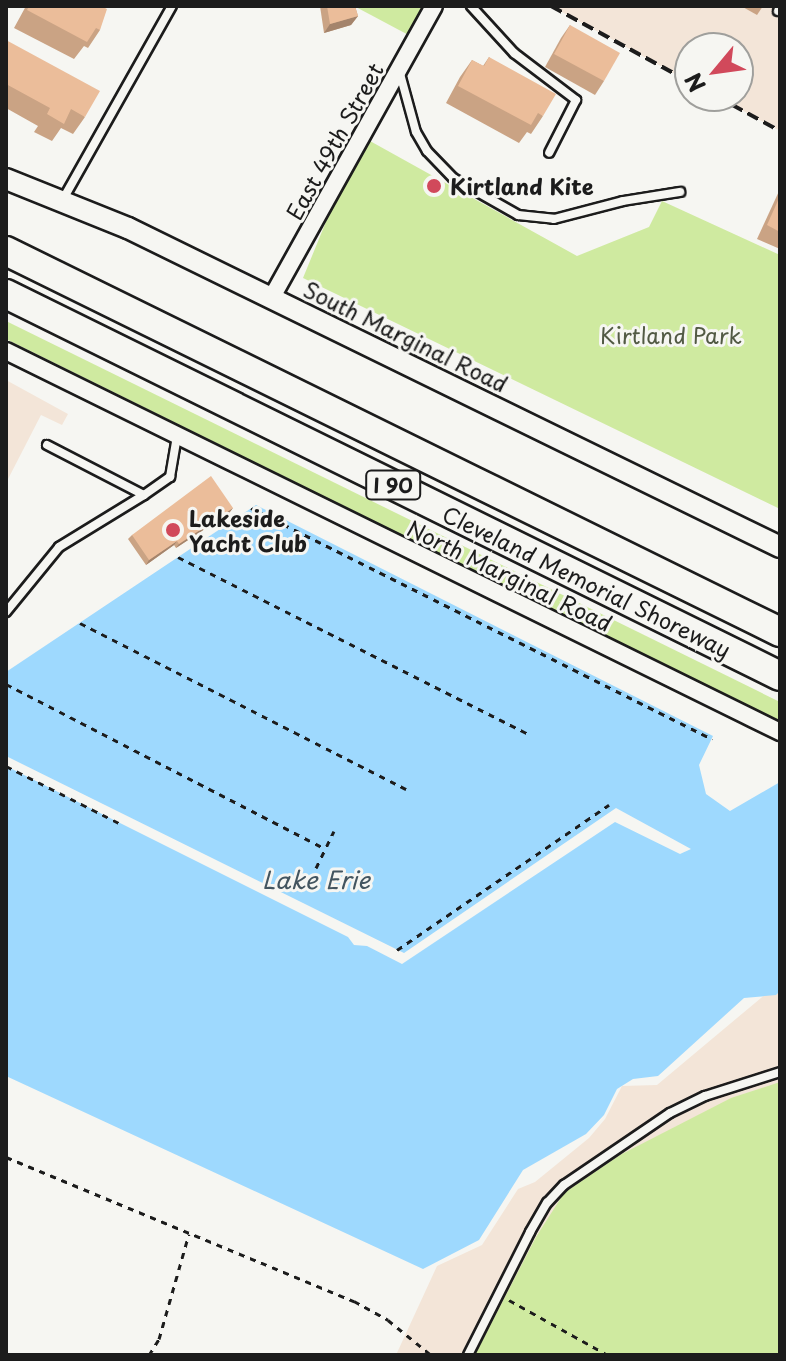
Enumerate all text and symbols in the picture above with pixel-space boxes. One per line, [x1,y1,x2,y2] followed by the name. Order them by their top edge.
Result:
[674,32,754,112] north arrow
[280,58,388,224] street label: East 49th Street
[676,67,713,99] text: N
[450,173,595,199] place label: Kirtland Kite
[425,177,443,195] marker: Kirtland Kite
[299,275,513,397] street label: South Marginal Road
[600,322,742,348] park label: Kirtland Park
[365,469,421,501] road number: I 90
[437,499,737,663] street label: Cleveland Memorial Shoreway
[189,504,308,556] place label: Lakeside Yacht Club
[403,514,617,636] street label: North Marginal Road
[164,521,182,539] marker: Lakeside Yacht Club
[262,866,370,894] water label: Lake Erie

